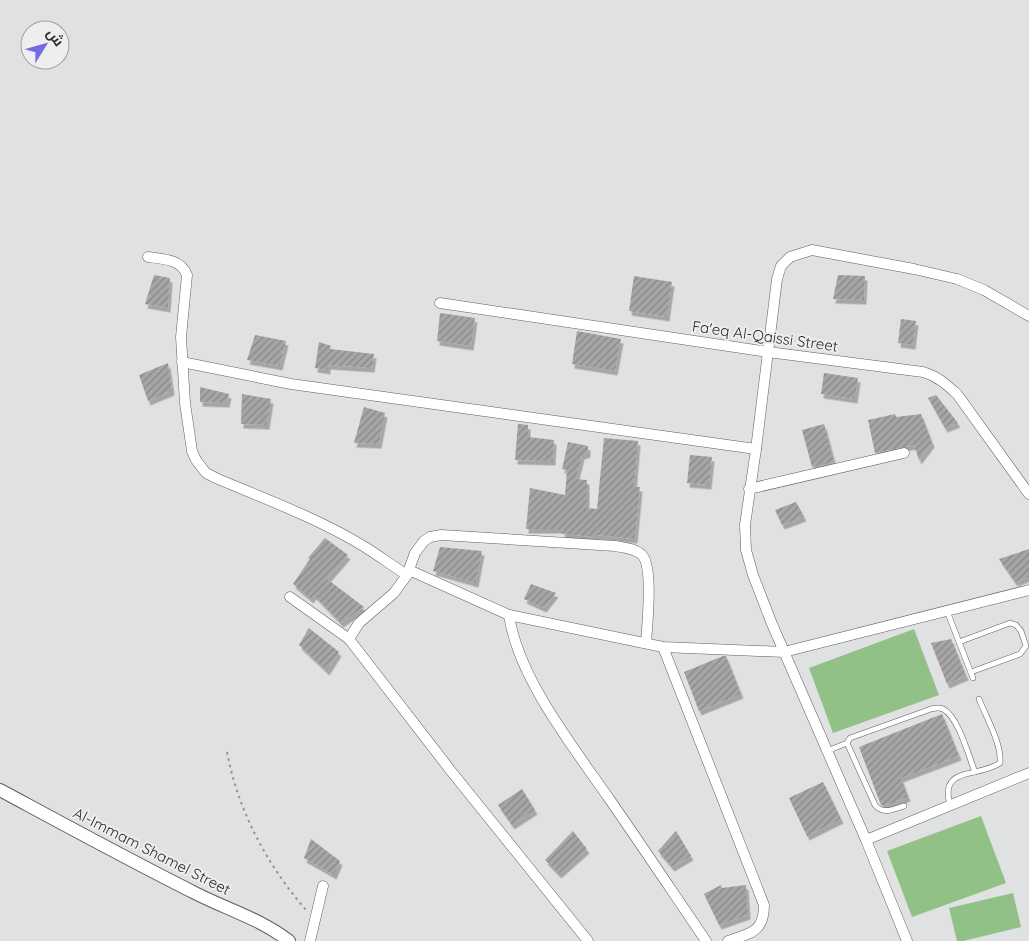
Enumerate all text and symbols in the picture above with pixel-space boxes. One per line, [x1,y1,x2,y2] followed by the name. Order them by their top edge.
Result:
[20,20,70,70] north arrow
[43,25,68,50] text: ش
[691,316,839,356] street label: Fa'eq Al-Qaissi Street
[70,803,234,899] street label: Al-Immam Shamel Street

